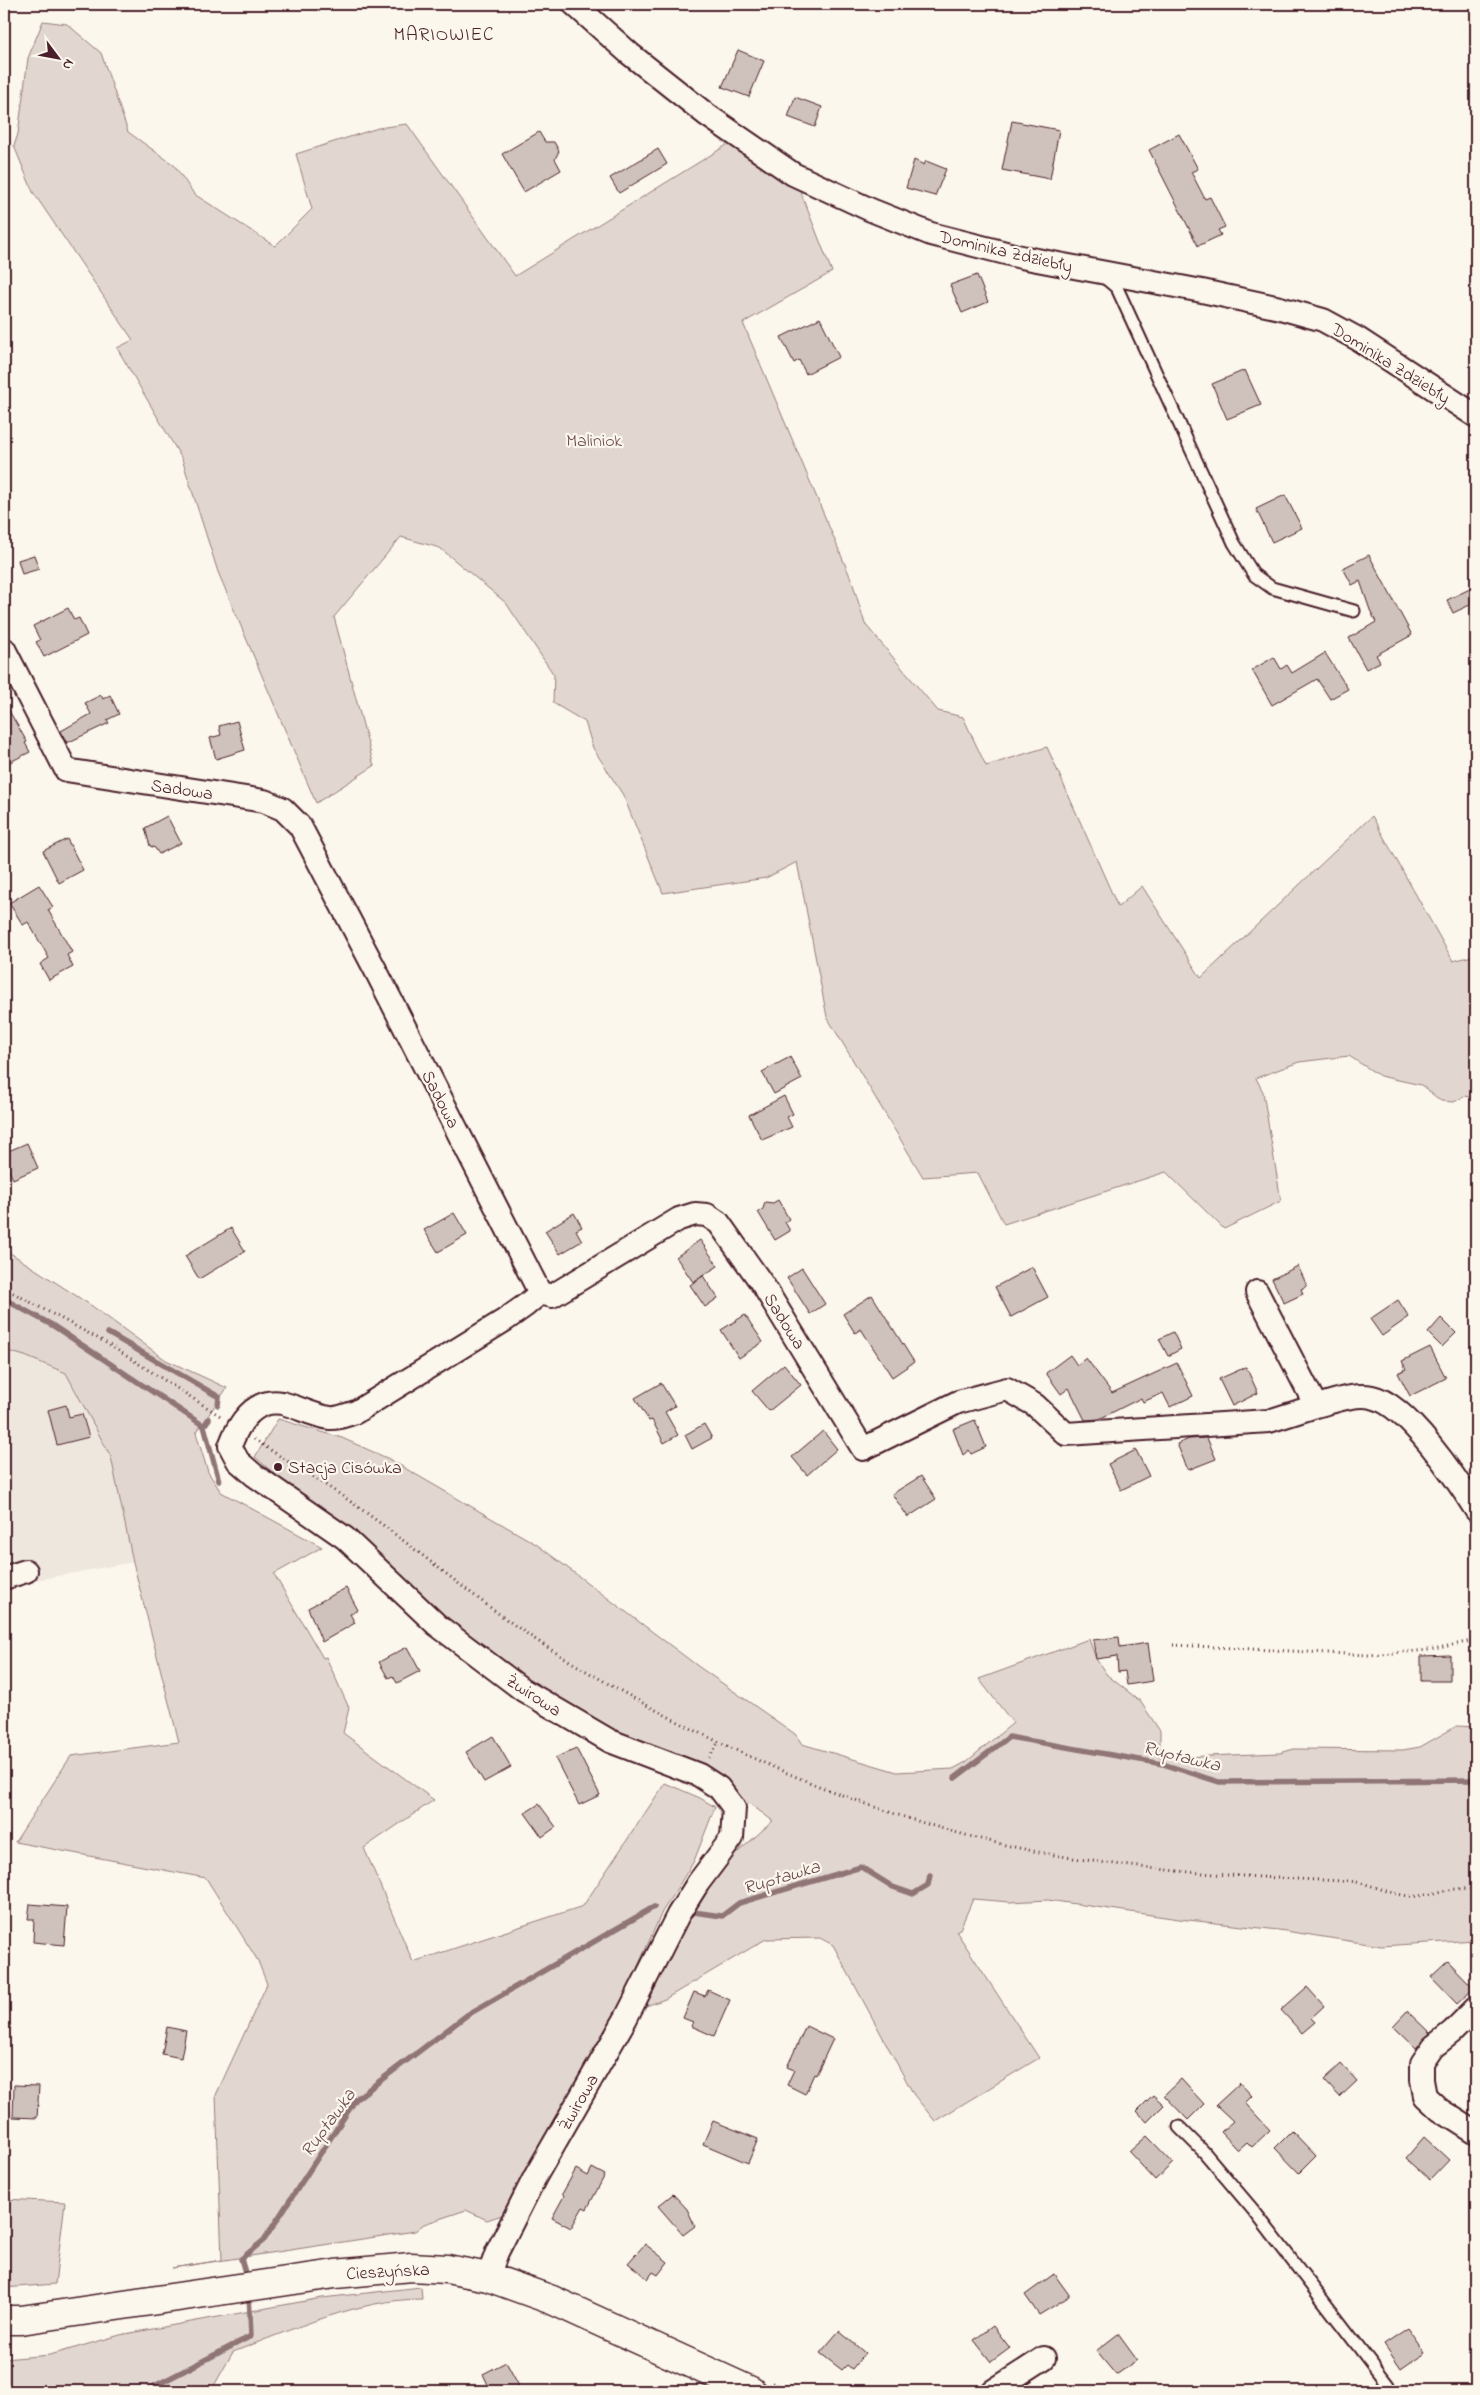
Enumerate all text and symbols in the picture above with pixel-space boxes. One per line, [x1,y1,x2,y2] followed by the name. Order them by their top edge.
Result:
[394,22,494,49] district label: MARIOWIEC
[32,32,82,82] north arrow
[56,55,79,74] text: N
[935,225,1075,281] street label: Dominika Zdziebły
[1324,317,1455,412] street label: Dominika Zdziebły
[566,429,622,455] park label: Maliniok
[149,774,214,808] street label: Sadowa
[413,1066,465,1134] street label: Sadowa
[756,1289,811,1355] street label: Sadowa
[288,1456,402,1482] place label: Stacja Cisówka
[272,1461,284,1473] marker: Stacja Cisówka
[500,1669,566,1724] street label: Żwirowa
[1140,1735,1224,1780] water label: Ruptawka
[740,1854,824,1903] water label: Ruptawka
[553,2070,606,2136] street label: Żwirowa
[295,2083,364,2163] water label: Ruptawka
[346,2258,431,2288] street label: Cieszyńska

